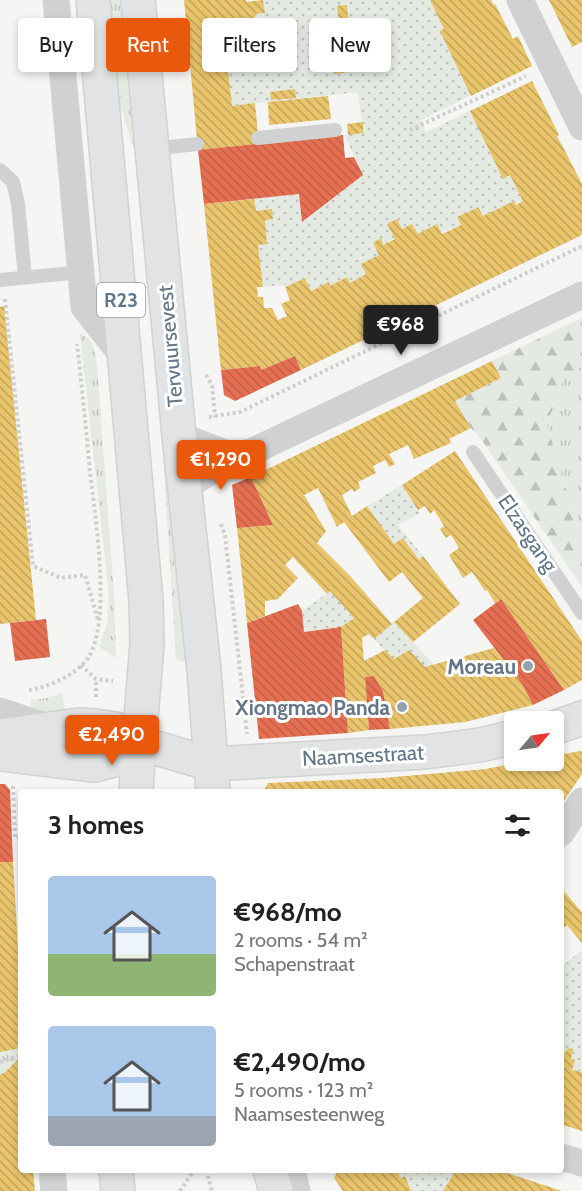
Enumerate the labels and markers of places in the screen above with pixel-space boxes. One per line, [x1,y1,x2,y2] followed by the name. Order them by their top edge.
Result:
[365,305,437,356] pin: €968
[172,440,270,491] pin: €1,290
[447,654,516,679] place label: Moreau
[521,659,535,673] marker: Moreau
[234,695,391,720] place label: Xiongmao Panda
[395,700,409,714] marker: Xiongmao Panda
[63,715,161,766] pin: €2,490

